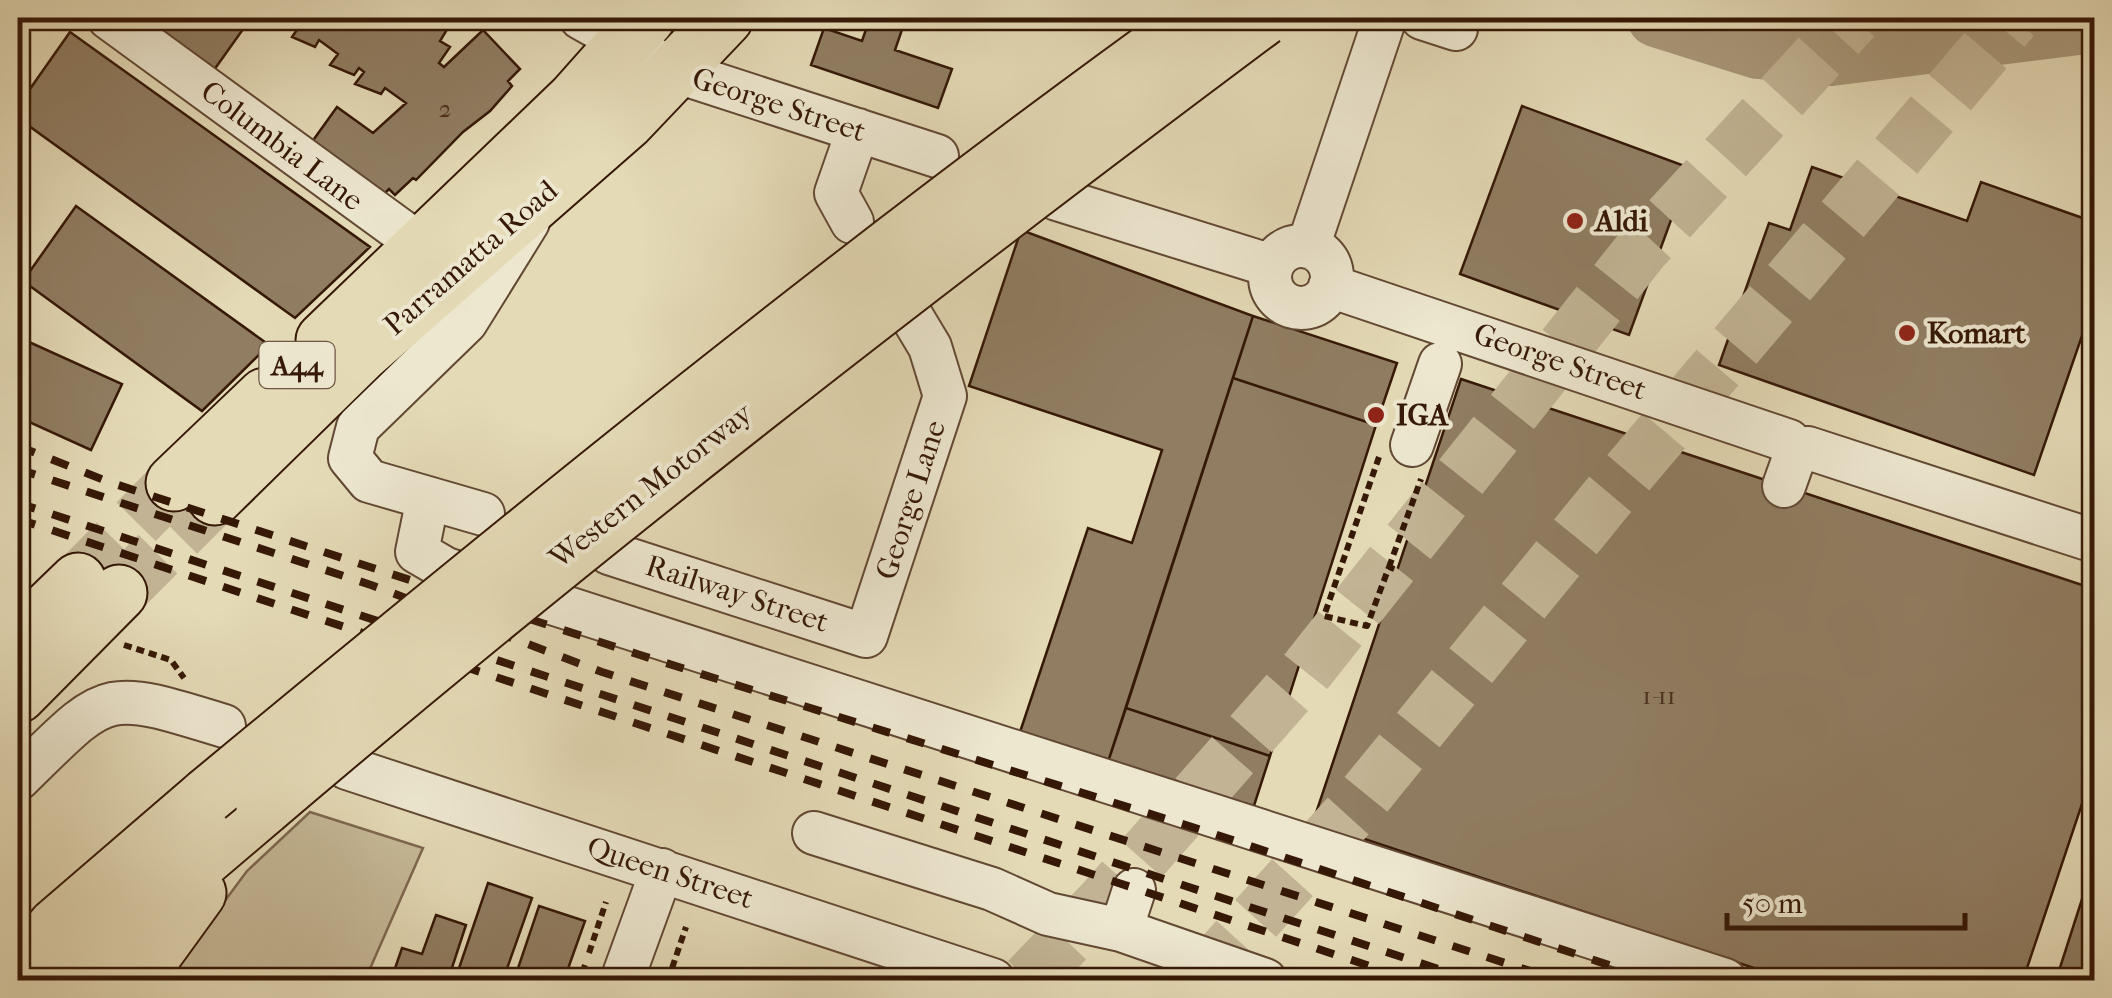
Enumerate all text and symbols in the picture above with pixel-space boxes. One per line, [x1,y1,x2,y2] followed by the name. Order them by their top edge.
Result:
[688,61,870,150] street label: George Street
[194,74,370,218] street label: Columbia Lane
[439,94,451,123] house number: 2
[377,173,565,343] street label: Parramatta Road
[1593,204,1648,239] place label: Aldi
[1564,210,1586,232] marker: Aldi
[1469,316,1651,408] street label: George Street
[1927,316,2026,351] place label: Komart
[1896,322,1918,344] marker: Komart
[260,342,334,388] road number: A44
[542,395,760,577] street label: Western Motorway
[1396,398,1450,433] place label: IGA
[1365,404,1387,426] marker: IGA
[869,416,953,584] street label: George Lane
[641,548,833,640] street label: Railway Street
[1642,681,1676,710] house number: 1-11
[582,830,758,916] street label: Queen Street
[1727,868,1964,930] scale bar
[1742,886,1803,921] text: 50 m

